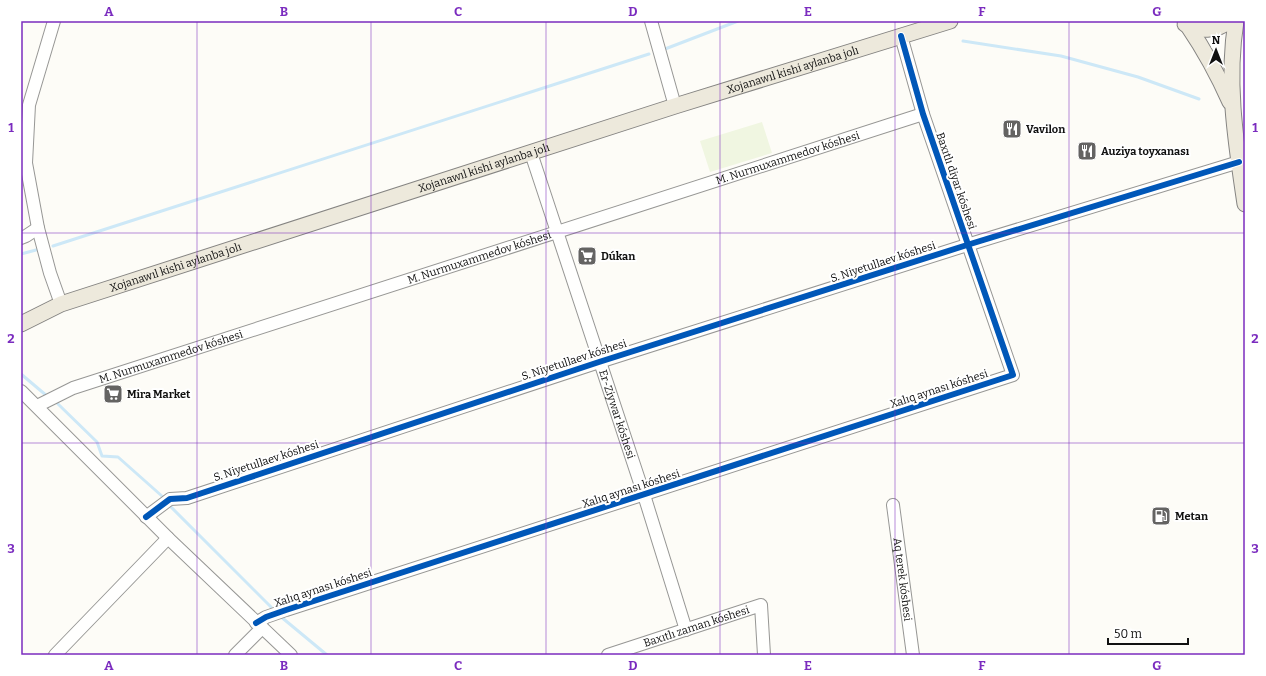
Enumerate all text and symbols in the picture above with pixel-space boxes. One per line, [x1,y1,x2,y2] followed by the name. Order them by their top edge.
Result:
[104,4,114,19] text: A
[280,4,288,19] text: B
[454,4,462,19] text: C
[628,4,638,19] text: D
[804,4,812,19] text: E
[978,4,986,19] text: F
[1152,4,1162,19] text: G
[1196,30,1236,70] north arrow
[1212,34,1221,47] text: N
[725,43,861,96] street label: Xojanawıl kishi aylanba jolı
[1001,118,1023,140] restaurant icon: Vavilon
[8,120,14,135] text: 1
[1252,120,1258,135] text: 1
[1026,123,1065,136] place label: Vavilon
[714,128,862,187] street label: M. Nurmuxammedov kóshesi
[933,131,979,232] street label: Baxıtlı diyar kóshesi
[416,140,552,195] street label: Xojanawıl kishi aylanba jolı
[1076,140,1098,162] restaurant icon: Auziya toyxanası
[1101,145,1190,158] place label: Auziya toyxanası
[406,228,553,286] street label: M. Nurmuxammedov kóshesi
[829,239,938,285] street label: S. Niyetullaev kóshesi
[108,240,244,294] street label: Xojanawıl kishi aylanba jolı
[576,245,598,267] supermarket icon: Dúkan
[601,250,635,263] place label: Dúkan
[97,327,245,386] street label: M. Nurmuxammedov kóshesi
[7,331,15,346] text: 2
[1251,331,1259,346] text: 2
[520,337,629,383] street label: S. Niyetullaev kóshesi
[888,367,990,411] street label: Xalıq aynası kóshesi
[597,368,638,461] street label: Er-Ziywar kóshesi
[102,383,124,405] supermarket icon: Mira Market
[127,388,191,401] place label: Mira Market
[212,438,321,484] street label: S. Niyetullaev kóshesi
[580,467,682,511] street label: Xalıq aynası kóshesi
[1150,505,1172,527] fuel station icon: Metan
[1175,510,1208,523] place label: Metan
[891,537,915,623] street label: Aq terek kóshesi
[7,541,15,556] text: 3
[1251,541,1259,556] text: 3
[272,566,374,610] street label: Xalıq aynası kóshesi
[642,603,752,649] street label: Baxıtlı zaman kóshesi
[1108,620,1188,646] scale bar
[1114,627,1143,641] text: 50 m
[104,658,114,673] text: A
[280,658,288,673] text: B
[454,658,462,673] text: C
[628,658,638,673] text: D
[804,658,812,673] text: E
[978,658,986,673] text: F
[1152,658,1162,673] text: G

